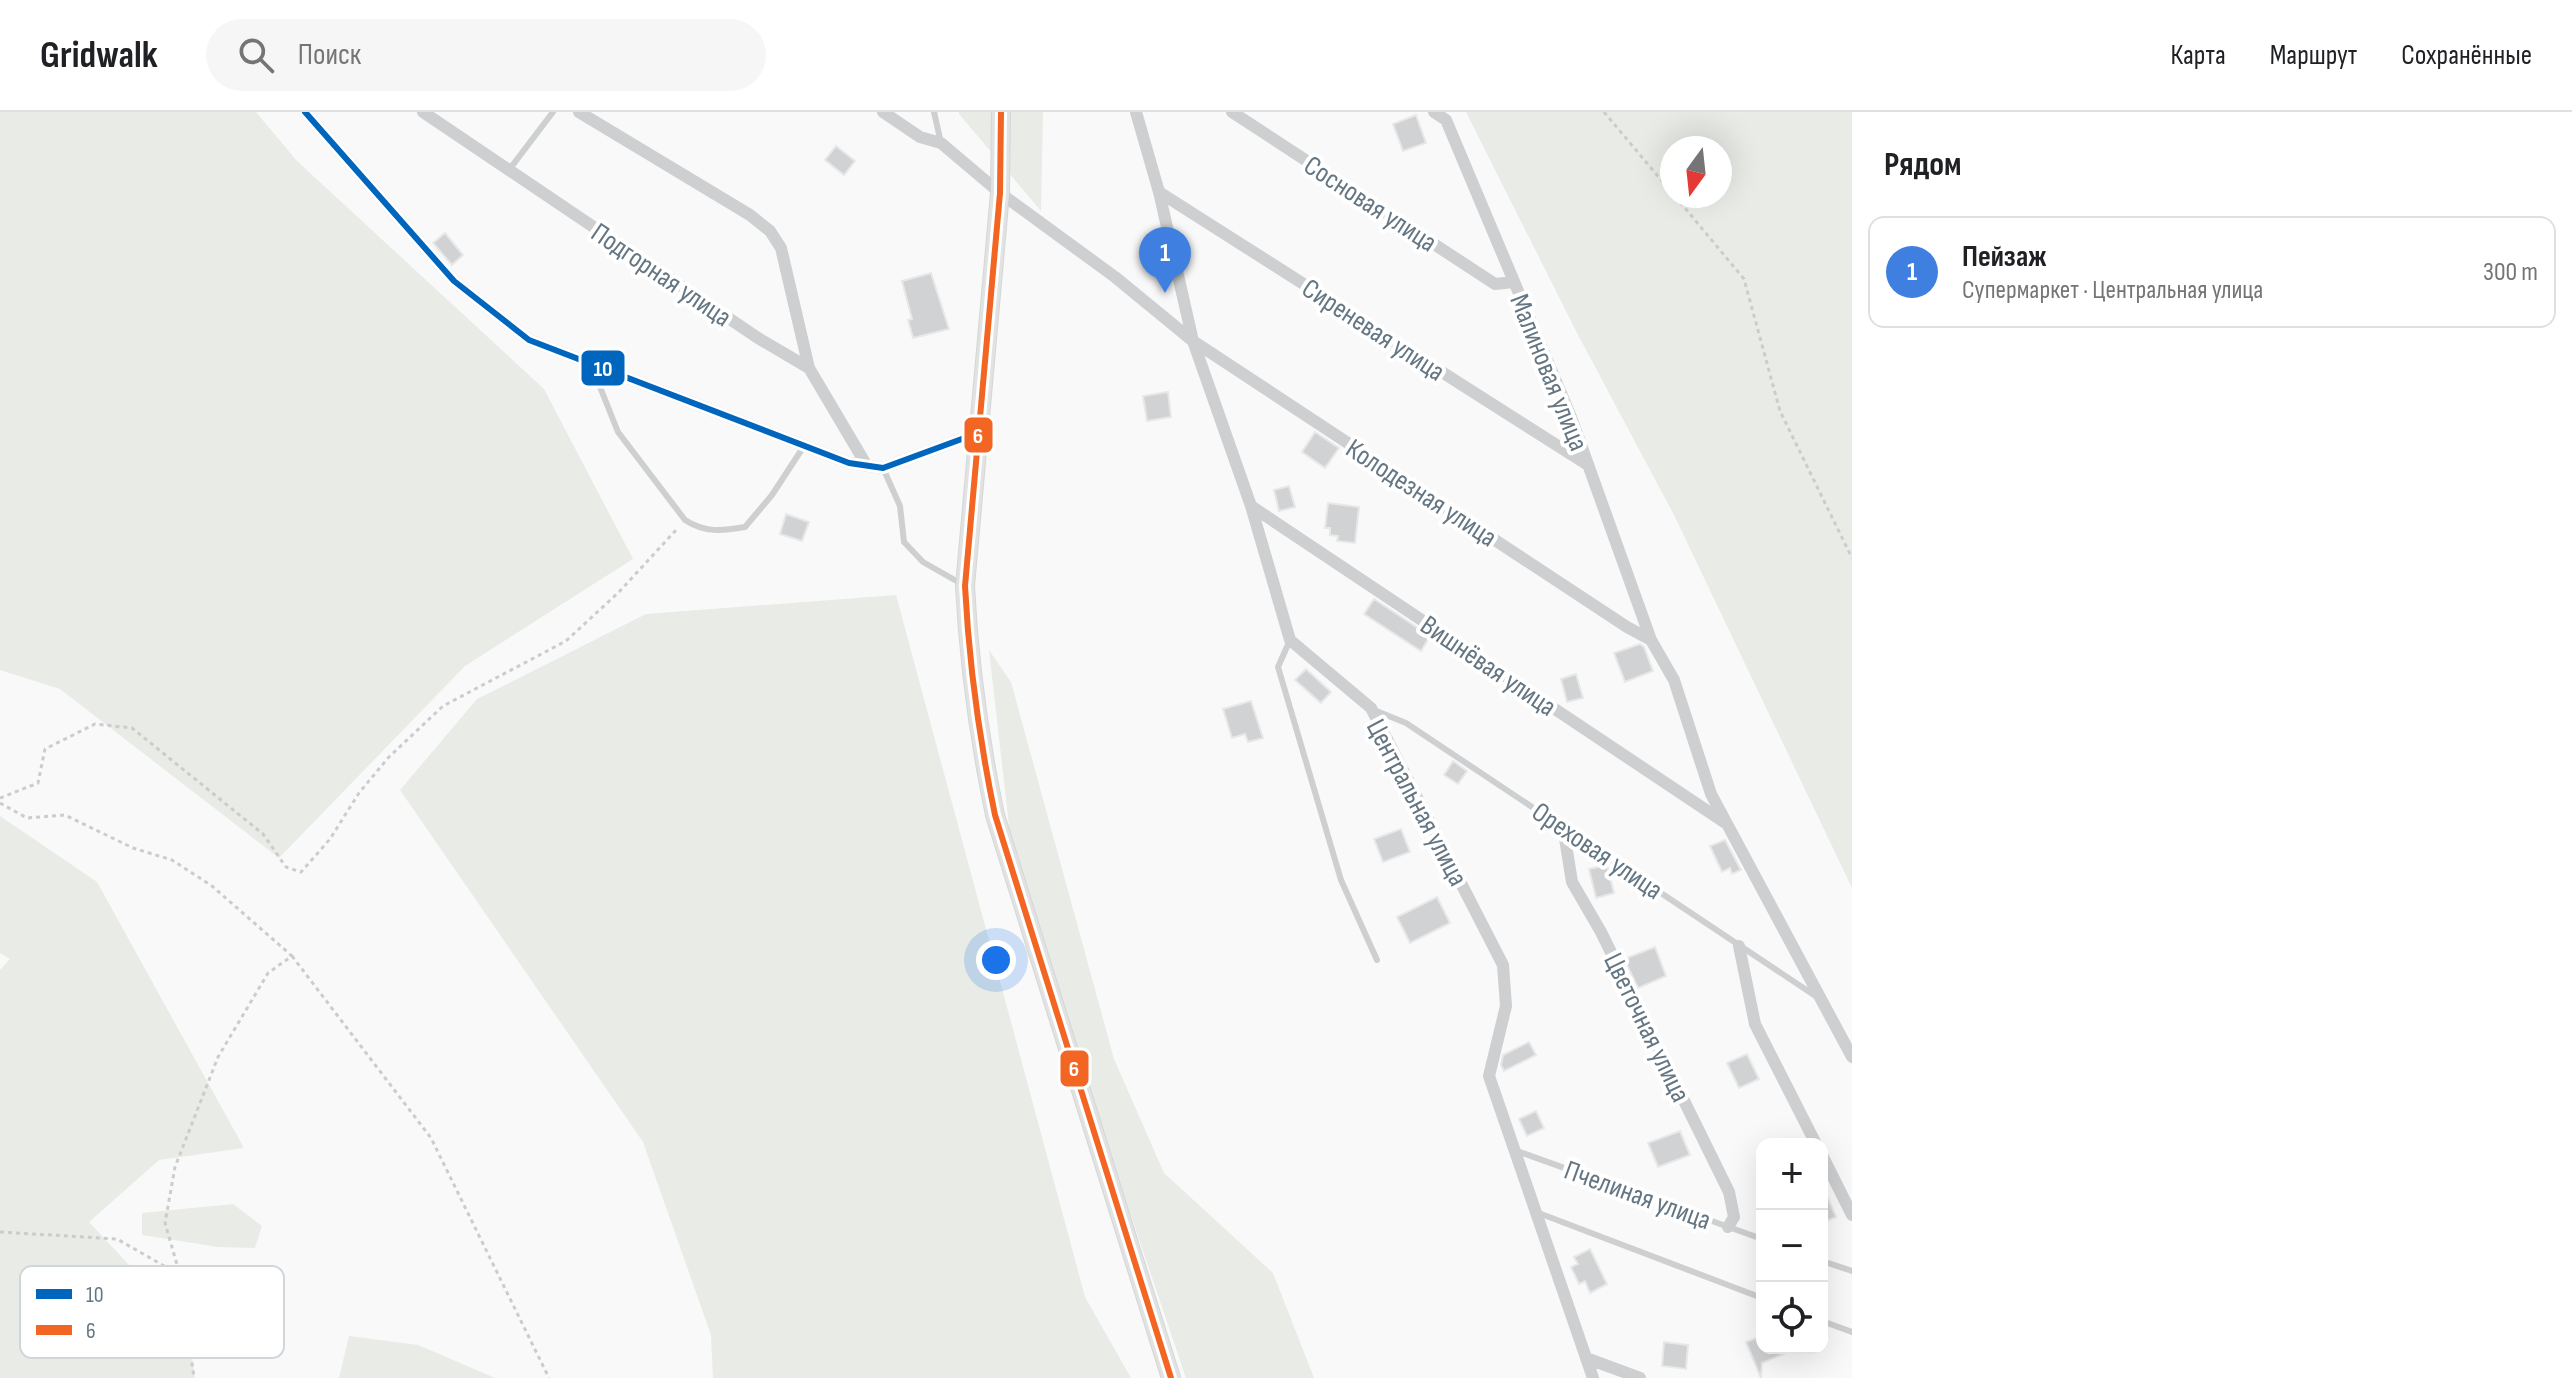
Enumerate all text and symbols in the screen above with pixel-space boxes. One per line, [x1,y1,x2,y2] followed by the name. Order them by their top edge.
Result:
[206,19,766,91] search box
[40,33,158,78] text: Gridwalk
[234,33,278,77] icon: search
[298,37,361,73] text: Поиск
[2171,39,2226,72] text: Карта
[2270,39,2357,72] text: Маршрут
[2401,39,2532,72] text: Сохранённые
[1660,136,1732,208] north arrow
[1884,144,1962,185] text: Рядом
[1298,149,1443,259] street label: Сосновая улица
[585,216,737,334] street label: Подгорная улица
[1139,227,1191,293] pin: 1
[1962,239,2046,275] text: Пейзаж
[1907,257,1917,288] text: 1
[2483,257,2538,288] text: 300 m
[1296,272,1451,389] street label: Сиреневая улица
[1962,275,2263,306] text: Супермаркет · Центральная улица
[1502,289,1595,456] street label: Малиновая улица
[580,349,626,387] line badge: 10
[593,356,613,383] text: 10
[963,416,994,454] line badge: 6
[973,423,983,450] text: 6
[1340,432,1503,554] street label: Колодезная улица
[1414,609,1562,724] street label: Вишнёвая улица
[1359,714,1474,892] street label: Центральная улица
[1526,796,1669,907] street label: Ореховая улица
[976,940,1016,980] your location
[1596,948,1697,1108] street label: Цветочная улица
[1059,1049,1090,1088] line badge: 6
[1069,1056,1079,1083] text: 6
[1756,1138,1828,1354] map controls
[1756,1138,1828,1210] button: +
[1560,1154,1715,1237] street label: Пчелиная улица
[1756,1210,1828,1282] button: −
[20,1266,284,1358] legend
[86,1282,104,1309] text: 10
[1756,1282,1828,1354] button: locate
[86,1318,96,1345] text: 6

